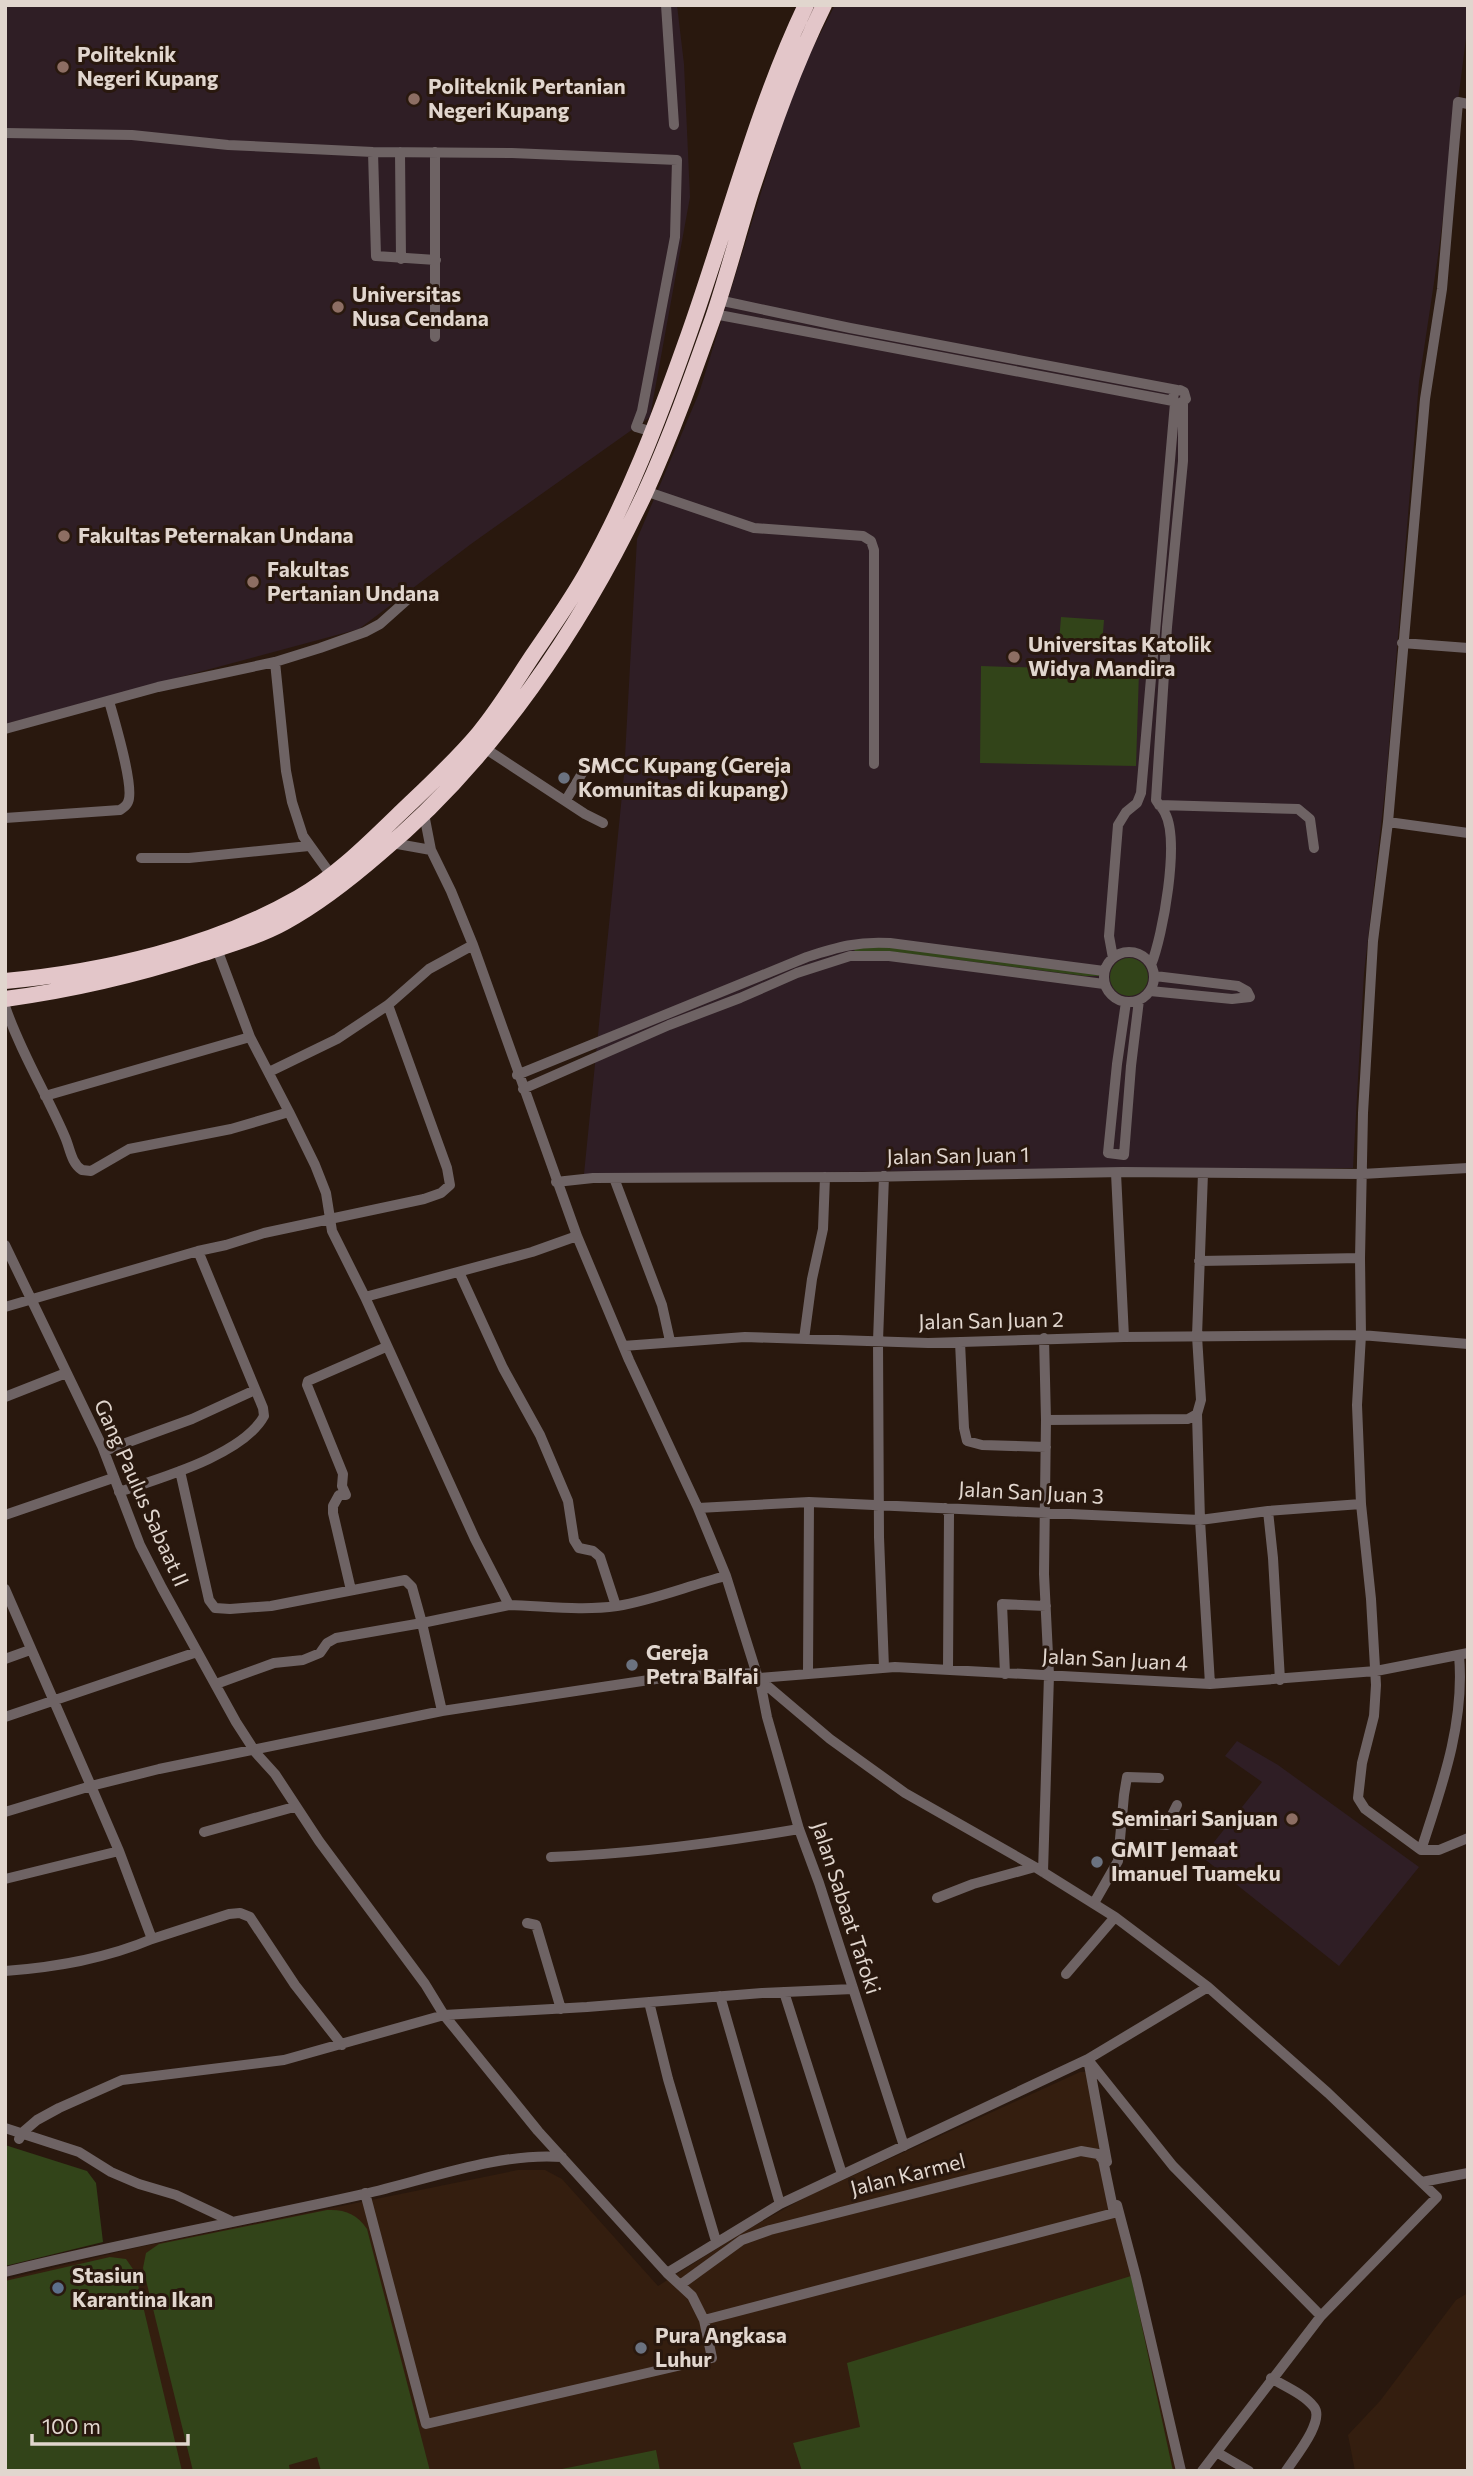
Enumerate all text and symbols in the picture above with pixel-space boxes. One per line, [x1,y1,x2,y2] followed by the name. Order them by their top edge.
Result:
[77,41,219,90] place label: Politeknik Negeri Kupang
[55,59,71,75] marker: Politeknik Negeri Kupang
[428,73,626,122] place label: Politeknik Pertanian Negeri Kupang
[406,91,422,107] marker: Politeknik Pertanian Negeri Kupang
[352,281,489,330] place label: Universitas Nusa Cendana
[330,299,346,315] marker: Universitas Nusa Cendana
[78,522,354,547] place label: Fakultas Peternakan Undana
[56,528,72,544] marker: Fakultas Peternakan Undana
[267,556,439,605] place label: Fakultas Pertanian Undana
[245,574,261,590] marker: Fakultas Pertanian Undana
[1028,631,1212,680] place label: Universitas Katolik Widya Mandira
[1006,649,1022,665] marker: Universitas Katolik Widya Mandira
[578,752,791,801] place label: SMCC Kupang (Gereja Komunitas di kupang)
[556,770,572,786] marker: SMCC Kupang (Gereja Komunitas di kupang)
[886,1141,1030,1168] street label: Jalan San Juan 1
[918,1306,1064,1333] street label: Jalan San Juan 2
[90,1395,195,1590] street label: Gang Paulus Sabaat II
[958,1475,1104,1508] street label: Jalan San Juan 3
[646,1639,759,1688] place label: Gereja Petra Balfai
[1041,1642,1189,1675] street label: Jalan San Juan 4
[624,1657,640,1673] marker: Gereja Petra Balfai
[1112,1805,1278,1830] place label: Seminari Sanjuan
[1284,1811,1300,1827] marker: Seminari Sanjuan
[808,1818,887,1997] street label: Jalan Sabaat Tafoki
[1111,1836,1281,1885] place label: GMIT Jemaat Imanuel Tuameku
[1089,1854,1105,1870] marker: GMIT Jemaat Imanuel Tuameku
[848,2147,968,2200] street label: Jalan Karmel
[72,2262,213,2311] place label: Stasiun Karantina Ikan
[50,2280,66,2296] marker: Stasiun Karantina Ikan
[655,2322,787,2371] place label: Pura Angkasa Luhur
[633,2340,649,2356] marker: Pura Angkasa Luhur
[32,2402,187,2446] scale bar
[42,2413,101,2438] text: 100 m

